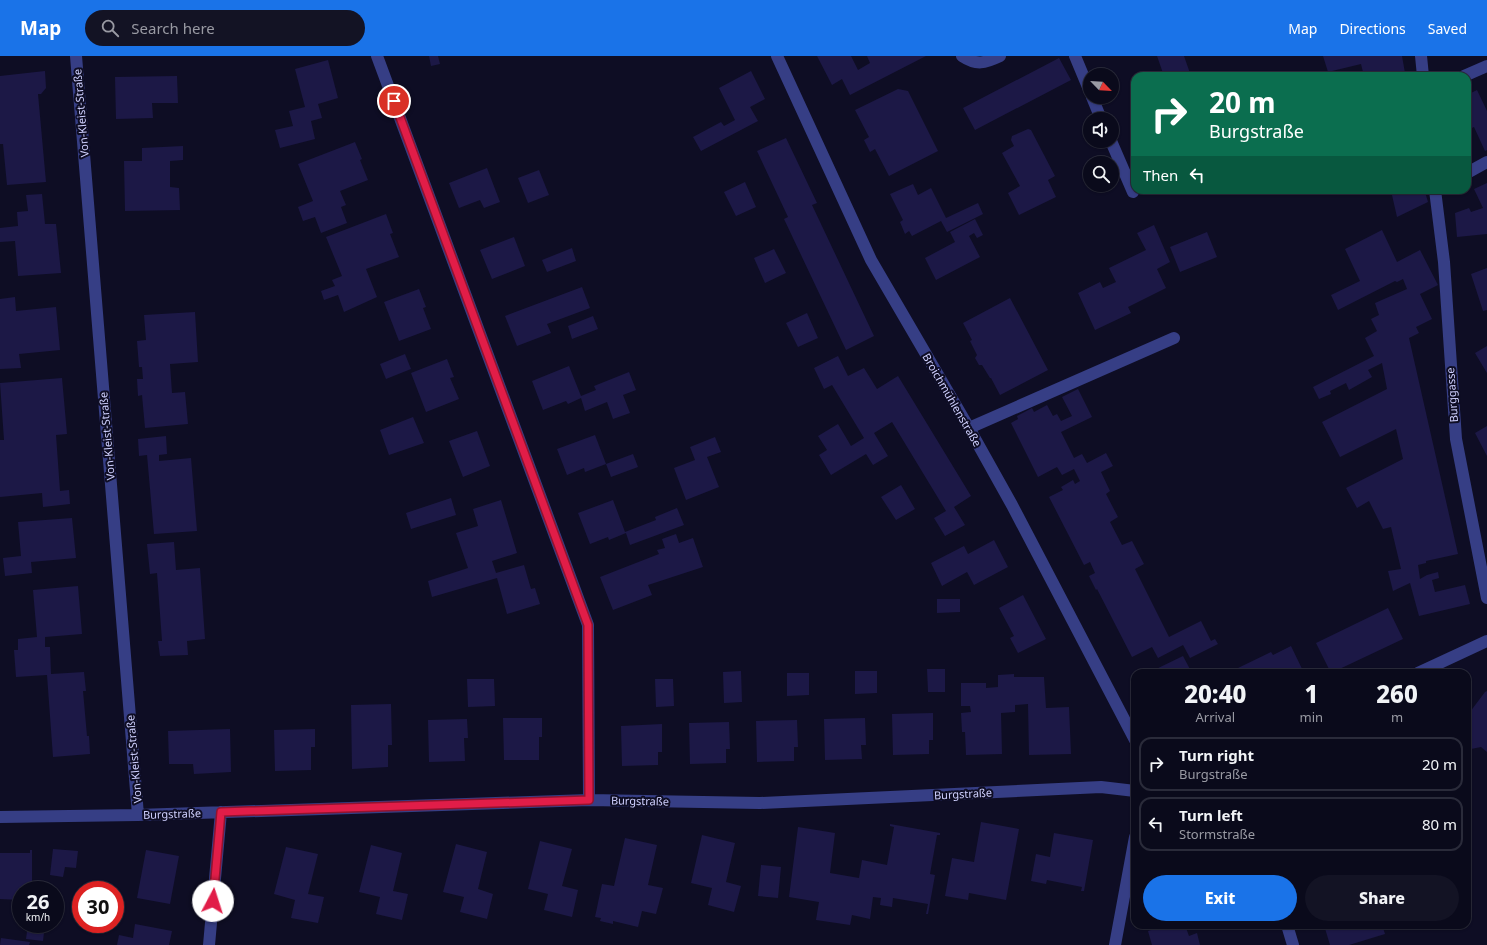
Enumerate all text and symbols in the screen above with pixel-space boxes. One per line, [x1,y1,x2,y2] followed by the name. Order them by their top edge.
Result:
[85,10,365,46] search box
[20,15,61,41] text: Map
[99,17,121,39] icon: search
[131,18,215,38] text: Search here
[1288,19,1317,38] text: Map
[1339,19,1406,38] text: Directions
[1428,19,1467,38] text: Saved
[69,68,92,158] street label: Von-Kleist-Straße
[1083,68,1119,104] north arrow
[1083,68,1119,192] map controls
[1209,83,1276,121] text: 20 m
[377,84,411,118] pin
[1143,88,1195,140] icon: right
[383,90,405,112] icon: arrive
[1083,112,1119,148] button: sound
[1209,119,1304,143] text: Burgstraße
[1083,156,1119,192] button: search
[1186,164,1208,186] icon: left
[1143,165,1178,185] text: Then
[920,350,985,449] street label: Broichmühlenstraße
[1442,367,1461,423] street label: Burggasse
[95,391,118,481] street label: Von-Kleist-Straße
[1184,677,1246,710] text: 20:40
[1304,677,1318,710] text: 1
[1376,677,1418,710] text: 260
[1195,708,1235,726] text: Arrival
[1300,708,1323,726] text: min
[1391,708,1403,726] text: m
[122,714,145,804] street label: Von-Kleist-Straße
[1179,745,1254,765] text: Turn right
[1145,753,1167,775] icon: right
[1422,754,1457,774] text: 20 m
[1179,765,1248,783] text: Burgstraße
[934,784,992,803] street label: Burgstraße
[611,792,669,809] street label: Burgstraße
[143,805,201,822] street label: Burgstraße
[1179,805,1243,825] text: Turn left
[1145,813,1167,835] icon: left
[1422,814,1457,834] text: 80 m
[1179,825,1255,843] text: Stormstraße
[1143,875,1297,921] button: Exit
[1305,875,1459,921] button: Share
[192,880,234,922] position arrow
[72,881,124,933] speed limit sign: 30
[27,888,49,915] text: 26
[26,910,50,924] text: km/h

